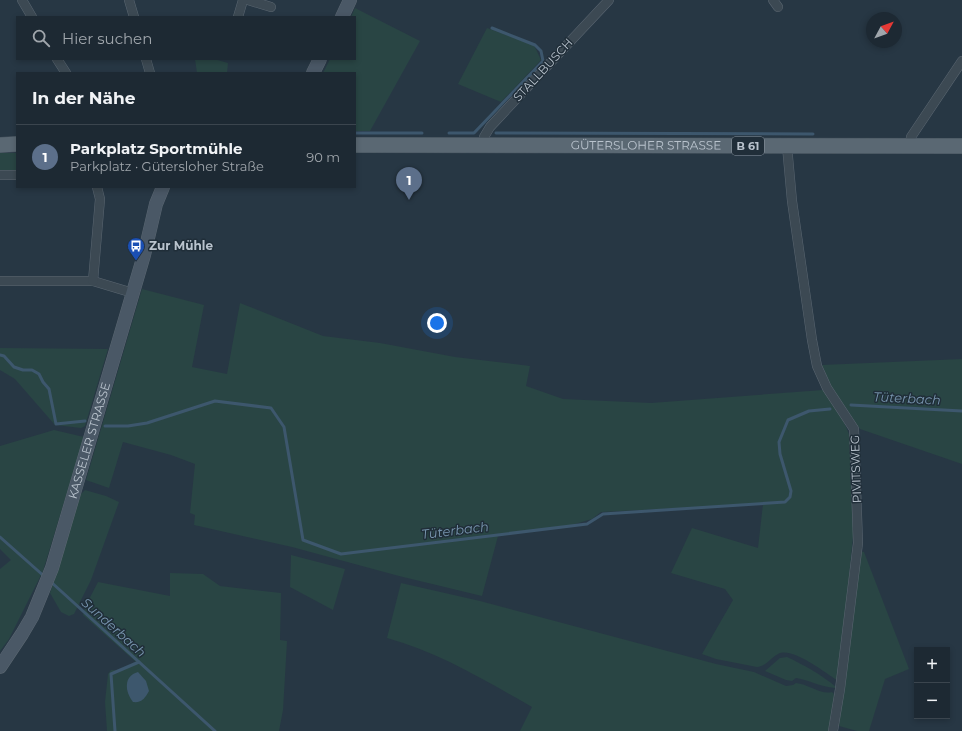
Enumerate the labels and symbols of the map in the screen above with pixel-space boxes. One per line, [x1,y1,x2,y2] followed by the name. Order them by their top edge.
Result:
[866,12,902,48] north arrow
[510,35,576,104] street label: STALLBUSCH
[571,137,721,153] street label: GÜTERSLOHER STRASSE
[732,137,764,155] road number: B 61
[396,167,422,200] pin: 1
[126,236,146,261] bus stop icon: Zur Mühle
[149,238,213,253] place label: Zur Mühle
[427,313,447,333] your location
[65,380,113,501] street label: KASSELER STRASSE
[873,388,941,408] water label: Tüterbach
[847,435,864,503] street label: PIVITSWEG
[420,518,490,542] water label: Tüterbach
[79,594,149,660] water label: Sunderbach

